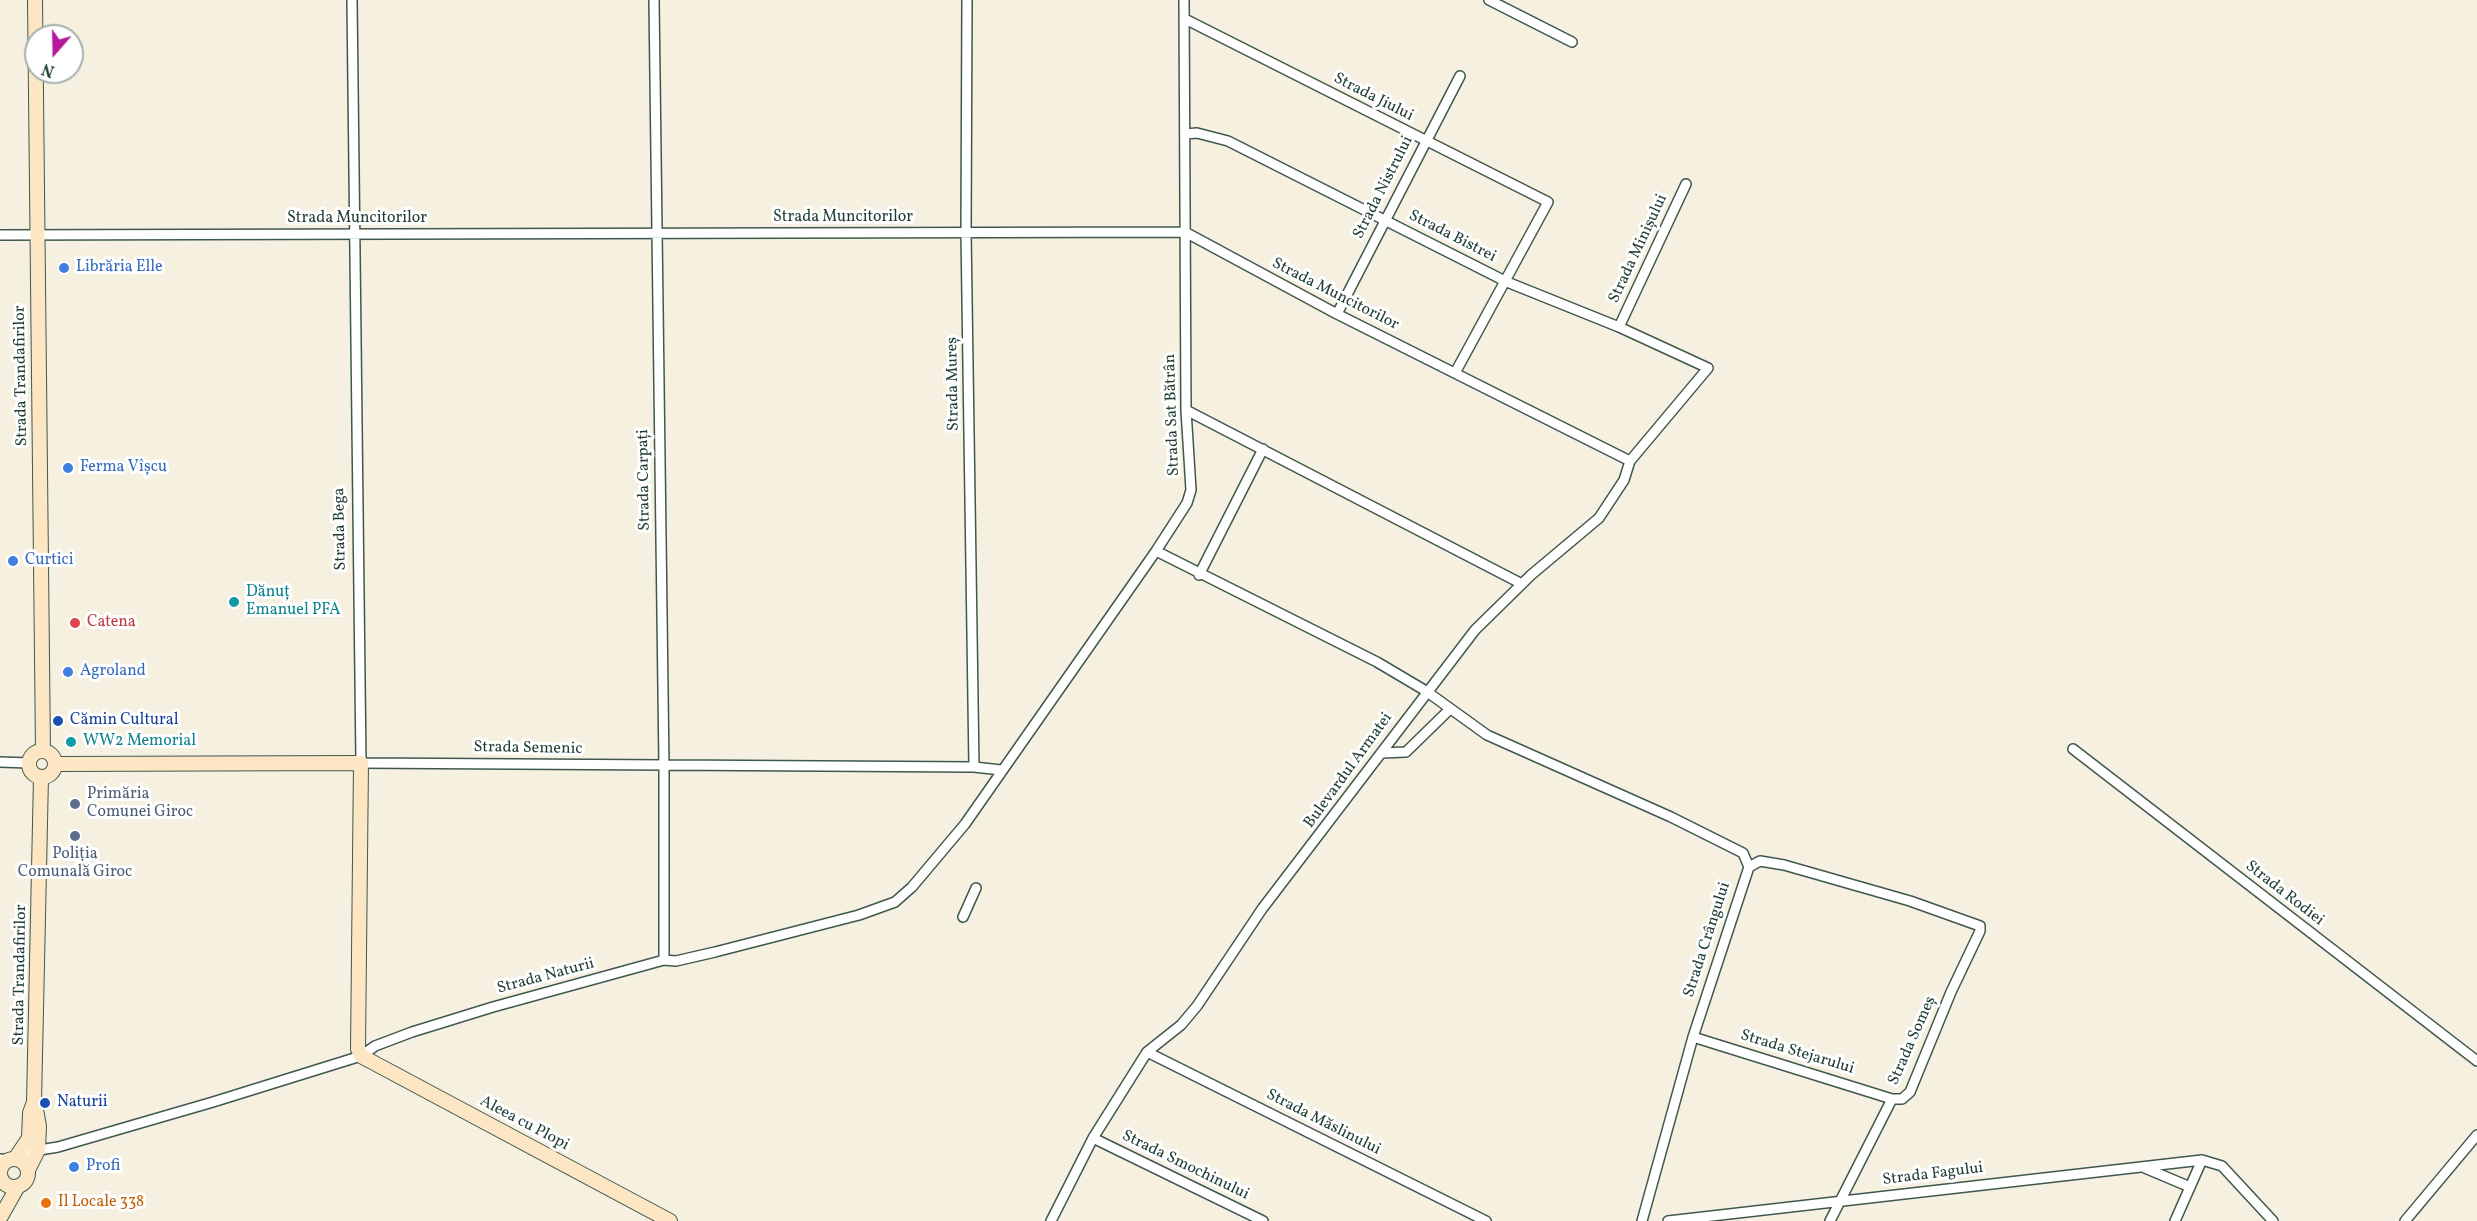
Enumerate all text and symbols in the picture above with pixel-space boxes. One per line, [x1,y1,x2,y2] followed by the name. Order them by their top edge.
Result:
[24,24,84,84] north arrow
[39,57,58,81] text: N
[1330,70,1416,126] street label: Strada Jiului
[1350,133,1418,243] street label: Strada Nistrului
[1605,192,1673,306] street label: Strada Minișului
[1405,207,1499,267] street label: Strada Bistrei
[773,208,913,228] street label: Strada Muncitorilor
[287,209,427,229] street label: Strada Muncitorilor
[1268,255,1402,335] street label: Strada Muncitorilor
[76,258,163,278] place label: Librăria Elle
[57,261,71,275] marker: Librăria Elle
[11,305,33,447] street label: Strada Trandafirilor
[944,337,964,431] street label: Strada Mureș
[1161,354,1185,476] street label: Strada Sat Bătrân
[635,429,655,531] street label: Strada Carpați
[80,458,167,478] place label: Ferma Vîșcu
[61,461,75,475] marker: Ferma Vîșcu
[331,487,351,571] street label: Strada Bega
[25,551,74,571] place label: Curtici
[6,554,20,568] marker: Curtici
[246,583,340,621] place label: Dănuț Emanuel PFA
[227,595,241,609] marker: Dănuț Emanuel PFA
[87,613,136,633] place label: Catena
[68,616,82,630] marker: Catena
[80,662,146,682] place label: Agroland
[61,665,75,679] marker: Agroland
[1301,710,1397,832] street label: Bulevardul Armatei
[70,711,178,731] place label: Cămin Cultural
[51,714,65,728] marker: Cămin Cultural
[83,732,196,752] place label: WW2 Memorial
[64,735,78,749] marker: WW2 Memorial
[473,738,583,760] street label: Strada Semenic
[87,785,193,823] place label: Primăria Comunei Giroc
[68,797,82,811] marker: Primăria Comunei Giroc
[68,829,82,843] marker: Poliția Comunală Giroc
[18,845,132,883] place label: Poliția Comunală Giroc
[2241,857,2327,931] street label: Strada Rodiei
[1680,880,1736,1000] street label: Strada Crângului
[10,904,32,1046] street label: Strada Trandafirilor
[495,955,597,999] street label: Strada Naturii
[1885,994,1941,1088] street label: Strada Someș
[1738,1027,1856,1079] street label: Strada Stejarului
[1263,1086,1383,1160] street label: Strada Măslinului
[476,1092,572,1156] street label: Aleea cu Plopi
[57,1093,108,1113] place label: Naturii
[38,1096,52,1110] marker: Naturii
[1118,1127,1252,1205] street label: Strada Smochinului
[86,1157,121,1177] place label: Profi
[1882,1159,1984,1191] street label: Strada Fagului
[67,1160,81,1174] marker: Profi
[58,1193,144,1213] place label: Il Locale 338
[39,1196,53,1210] marker: Il Locale 338

